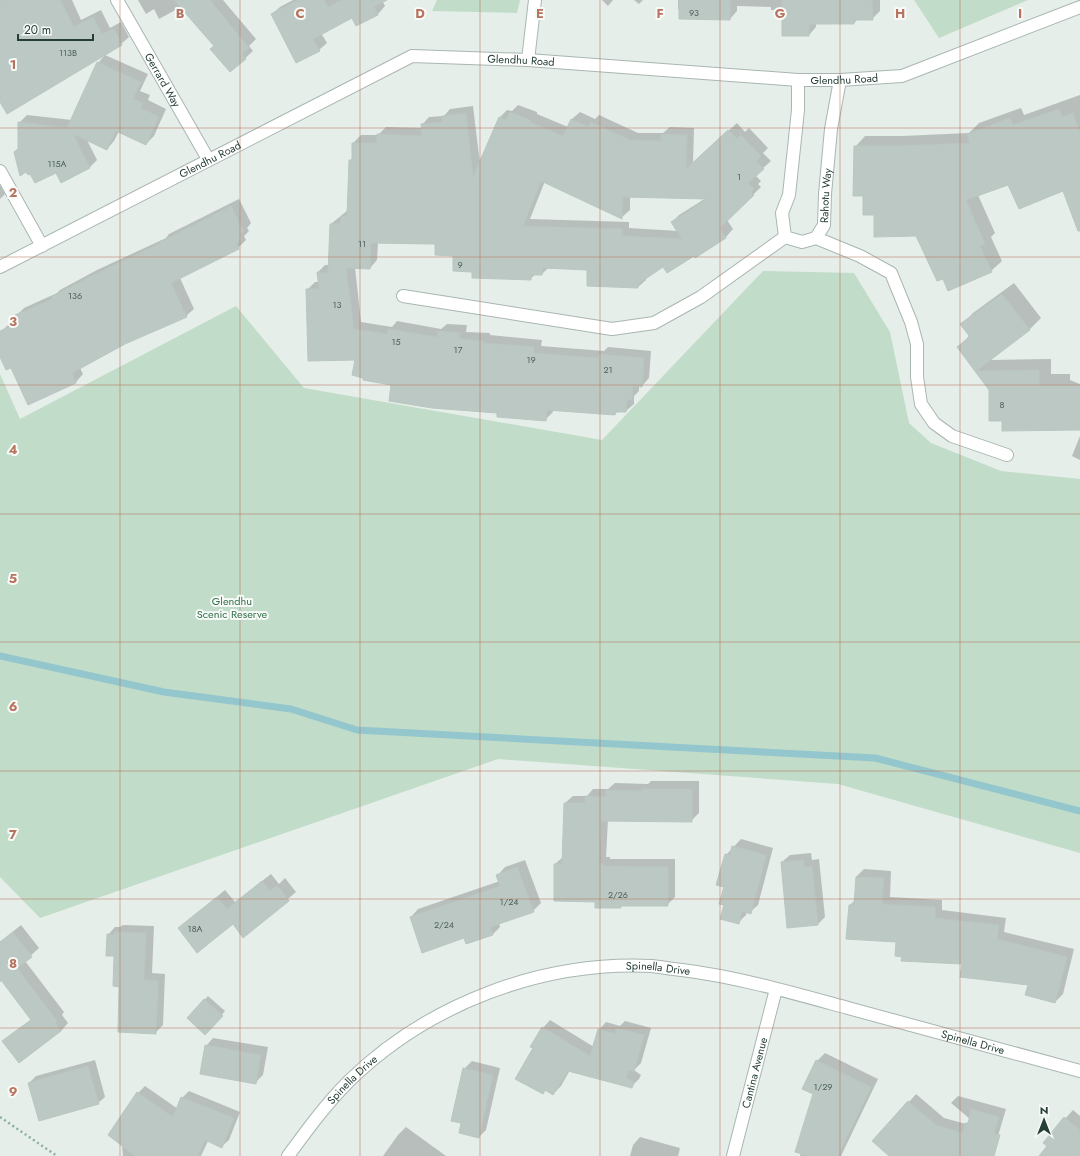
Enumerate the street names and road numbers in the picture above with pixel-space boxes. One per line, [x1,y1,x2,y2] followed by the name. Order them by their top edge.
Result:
[141,50,185,110] street label: Gerrard Way
[487,51,555,70] street label: Glendhu Road
[811,70,878,88] street label: Glendhu Road
[176,137,244,182] street label: Glendhu Road
[816,167,835,223] street label: Rahotu Way
[626,958,692,979] street label: Spinella Drive
[940,1026,1007,1058] street label: Spinella Drive
[738,1035,771,1110] street label: Cantina Avenue
[323,1051,381,1108] street label: Spinella Drive

